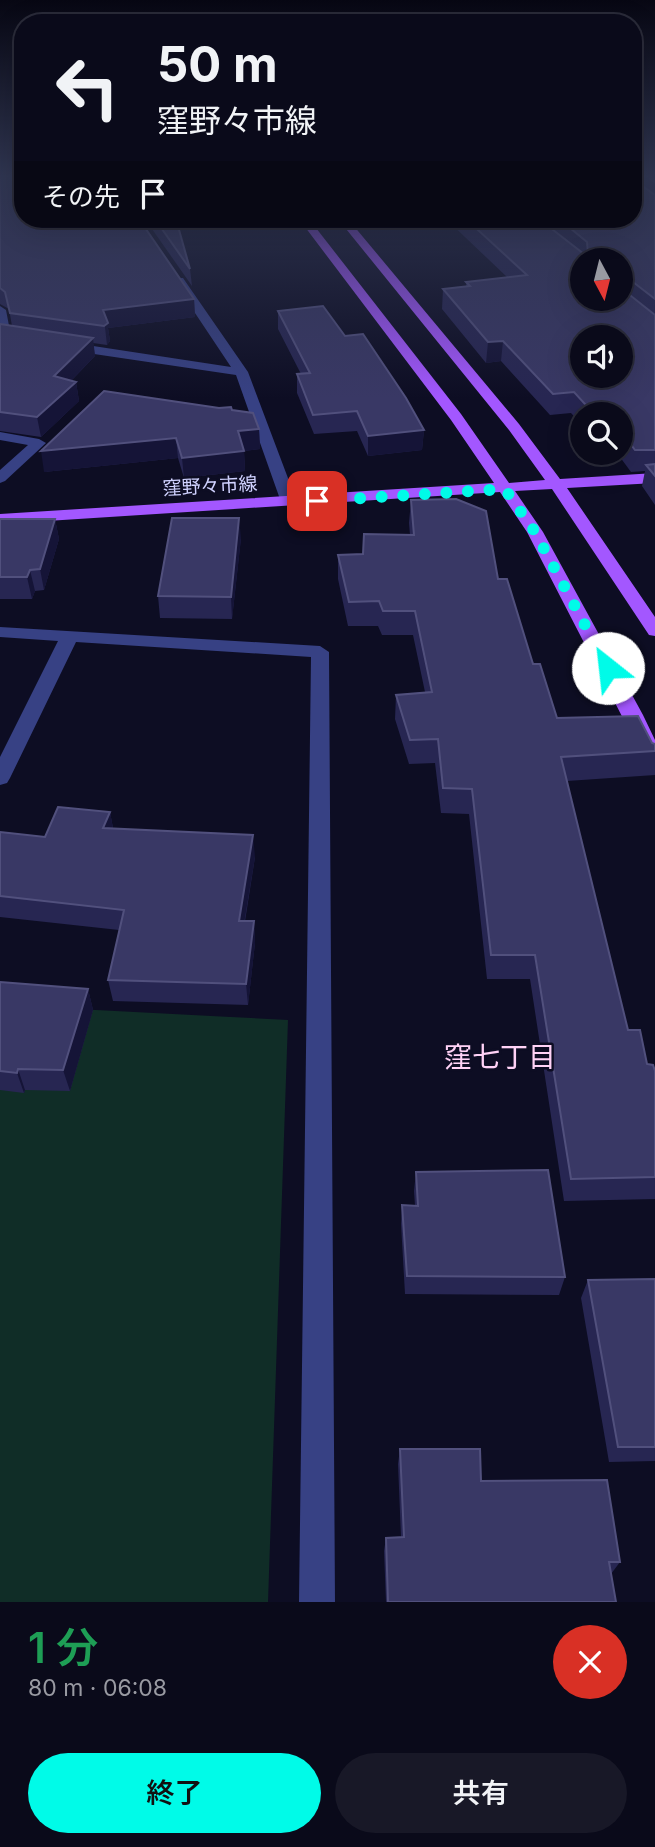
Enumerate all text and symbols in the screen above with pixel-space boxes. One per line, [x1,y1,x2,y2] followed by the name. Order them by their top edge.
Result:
[157,35,278,94] text: 50 m
[42,42,133,133] icon: left
[157,101,317,140] text: 窪野々市線
[134,175,172,213] icon: arrive
[42,181,120,212] text: その先
[570,248,634,312] north arrow
[570,248,633,465] map controls
[570,325,633,388] button: sound
[570,402,633,465] button: search
[287,471,347,531] pin
[162,472,258,500] street label: 窪野々市線
[298,482,336,520] icon: arrive
[571,631,645,705] position arrow
[444,1040,556,1074] district label: 窪七丁目
[28,1622,98,1673] text: 1 分
[553,1625,627,1699] button: close
[28,1674,167,1702] text: 80 m · 06:08
[28,1753,321,1833] button: 終了
[335,1753,627,1833] button: 共有

